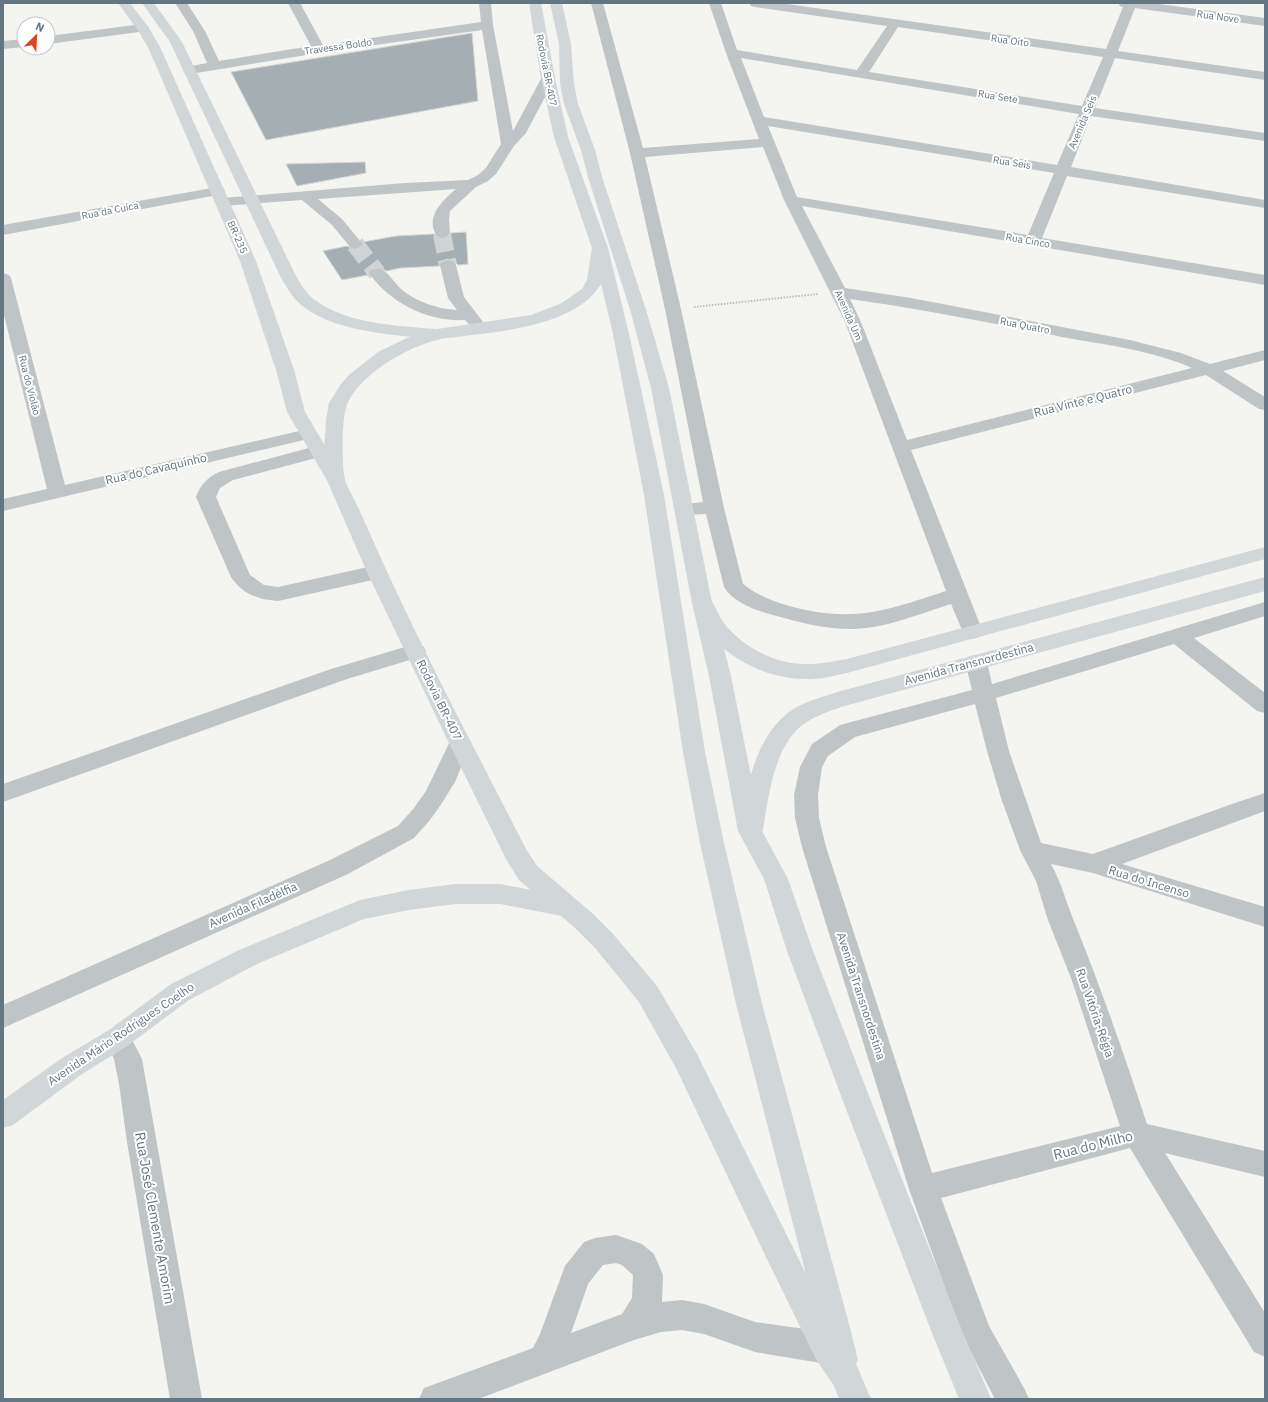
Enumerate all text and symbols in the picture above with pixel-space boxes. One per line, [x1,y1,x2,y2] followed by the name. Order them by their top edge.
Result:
[1196,7,1240,26] street label: Rua Nove
[16,16,56,56] north arrow
[34,19,47,35] text: N
[990,31,1030,50] street label: Rua Oito
[533,33,560,107] street label: Rodovia BR-407
[303,35,373,58] street label: Travessa Boldo
[977,87,1019,106] street label: Rua Sete
[1065,93,1100,151] street label: Avenida Seis
[992,153,1032,172] street label: Rua Seis
[80,198,140,222] street label: Rua da Cuíca
[225,219,251,256] street label: BR-235
[1005,230,1051,251] street label: Rua Cinco
[832,288,865,342] street label: Avenida Um
[999,314,1051,337] street label: Rua Quatro
[16,354,43,417] street label: Rua do Violão
[1032,381,1134,420] street label: Rua Vinte e Quatro
[104,450,208,487] street label: Rua do Cavaquinho
[903,639,1036,688] street label: Avenida Transnordestina
[413,657,465,742] street label: Rodovia BR-407
[1107,862,1192,901] street label: Rua do Incenso
[206,878,300,931] street label: Avenida Filadélfia
[834,930,889,1062] street label: Avenida Transnordestina
[1073,966,1118,1060] street label: Rua Vitória-Régia
[45,979,197,1088] street label: Avenida Mário Rodrigues Coelho
[1051,1126,1135,1164] street label: Rua do Milho
[131,1131,179,1305] street label: Rua José Clemente Amorim

